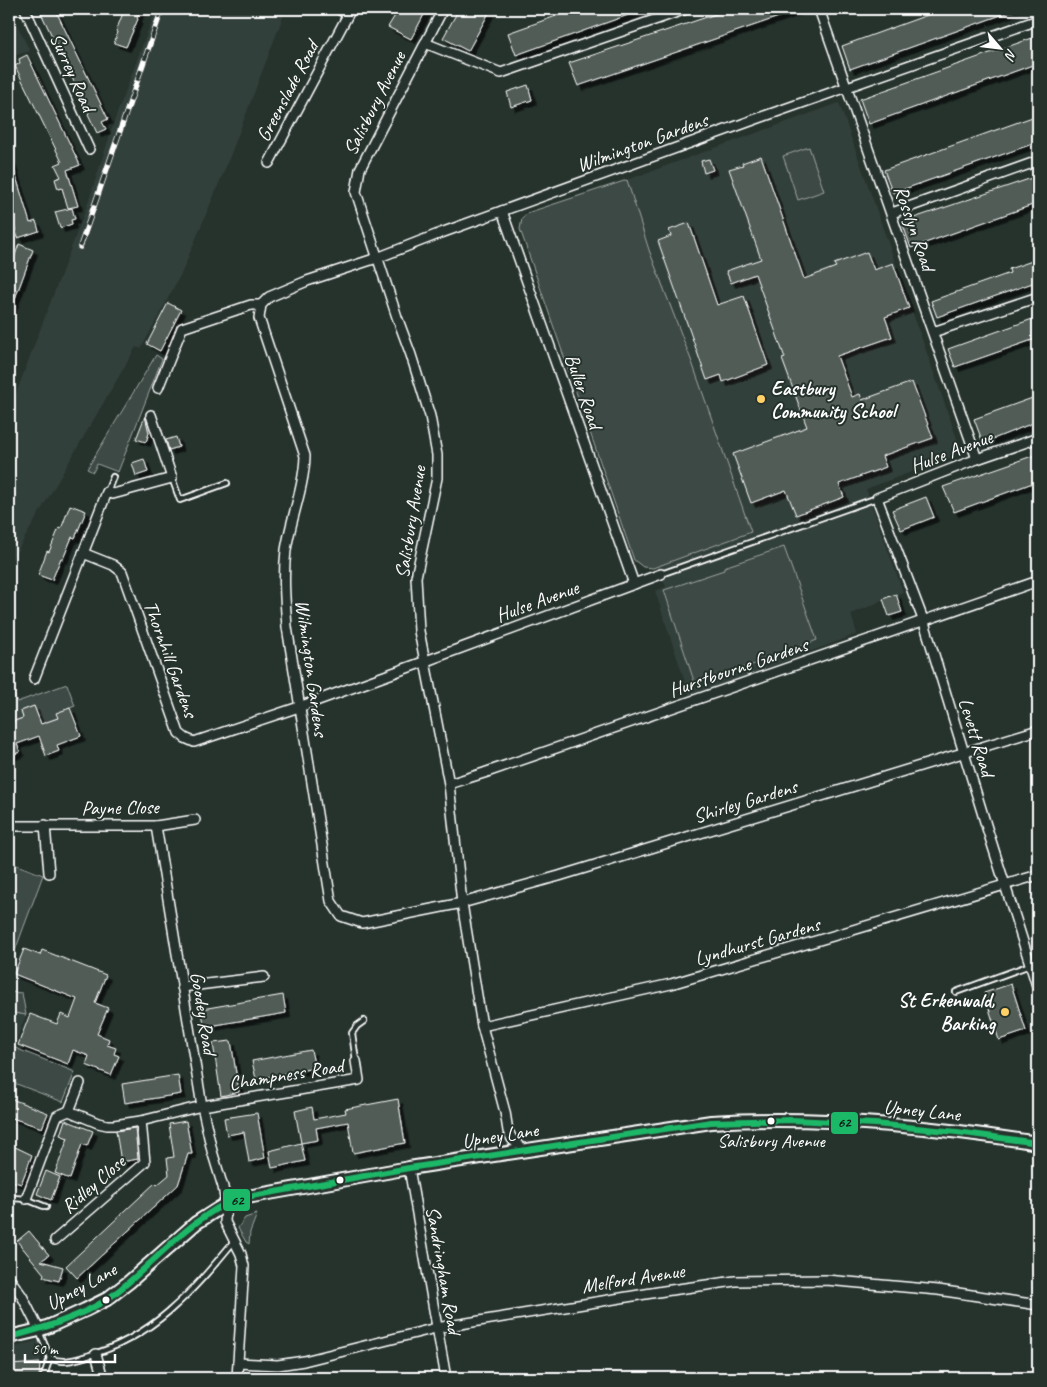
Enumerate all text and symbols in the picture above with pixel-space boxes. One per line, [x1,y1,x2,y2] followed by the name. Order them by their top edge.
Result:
[974,22,1024,72] north arrow
[44,29,102,118] street label: Surrey Road
[251,34,326,146] street label: Greenslade Road
[338,46,412,159] street label: Salisbury Avenue
[1000,46,1021,64] text: N
[573,106,713,178] street label: Wilmington Gardens
[888,182,942,277] street label: Rosslyn Road
[559,350,609,435] street label: Buller Road
[771,376,899,425] place label: Eastbury Community School
[755,393,767,405] marker: Eastbury Community School
[906,424,997,479] street label: Hulse Avenue
[389,463,432,580] street label: Salisbury Avenue
[492,574,583,628] street label: Hulse Avenue
[138,598,204,723] street label: Thornhill Gardens
[290,598,334,740] street label: Wilmington Gardens
[665,631,813,703] street label: Hurstbourne Gardens
[953,695,1001,782] street label: Levett Road
[690,773,802,829] street label: Shirley Gardens
[81,794,160,821] street label: Payne Close
[692,911,825,971] street label: Lyndhurst Gardens
[185,970,223,1059] street label: Goodey Road
[898,988,997,1036] place label: St Erkenwald, Barking
[999,1006,1011,1018] marker: St Erkenwald, Barking
[227,1053,348,1096] street label: Champness Road
[883,1094,963,1127] street label: Upney Lane
[830,1111,859,1135] line badge: 62
[838,1114,852,1131] text: 62
[766,1116,776,1126] marker: Salisbury Avenue
[460,1117,541,1154] street label: Upney Lane
[717,1129,827,1153] place label: Salisbury Avenue
[56,1149,132,1219] street label: Ridley Close
[335,1175,345,1185] unlabelled marker
[222,1188,251,1212] line badge: 62
[231,1192,245,1209] text: 62
[420,1204,468,1339] street label: Sandringham Road
[42,1256,122,1316] street label: Upney Lane
[580,1258,688,1299] street label: Melford Avenue
[101,1295,111,1305] unlabelled marker
[25,1332,115,1364] scale bar
[32,1340,59,1359] text: 50 m

